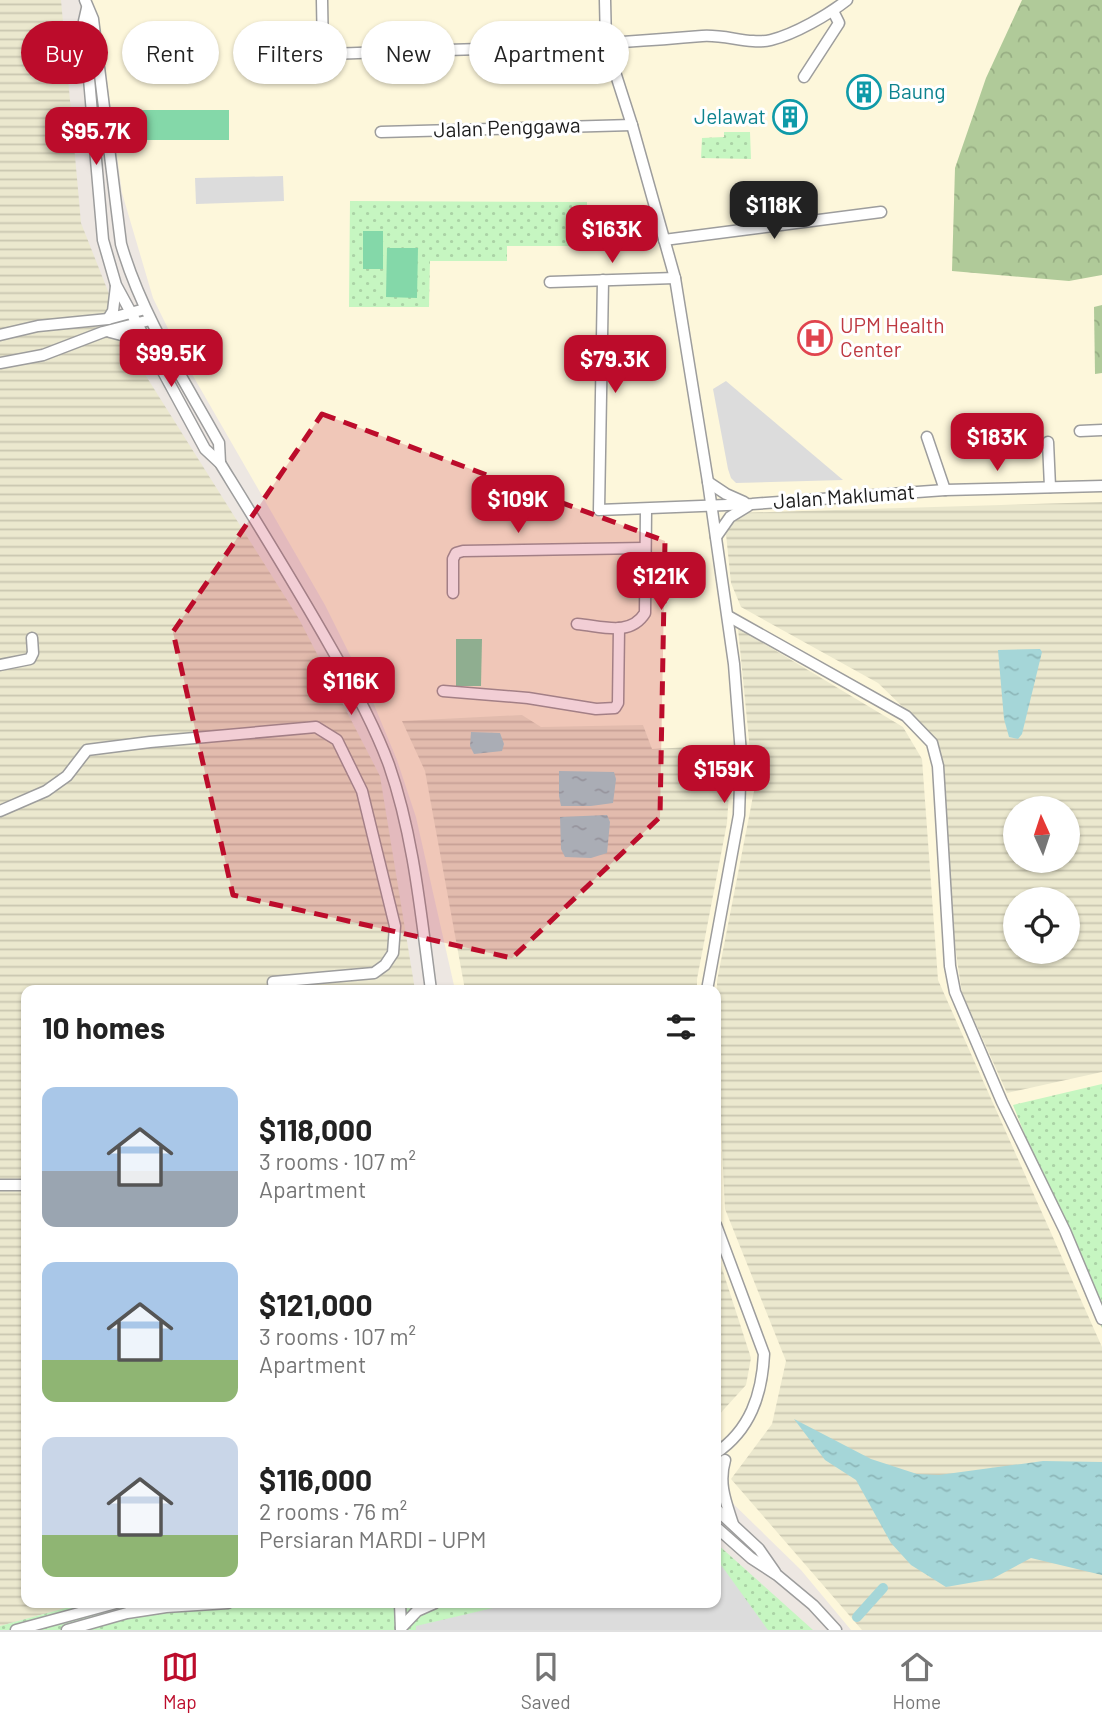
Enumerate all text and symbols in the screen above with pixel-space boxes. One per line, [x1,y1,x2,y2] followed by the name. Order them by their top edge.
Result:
[21,21,108,84] chip: Buy
[122,21,219,84] chip: Rent
[233,21,347,84] chip: Filters
[361,21,455,84] chip: New
[469,21,629,84] chip: Apartment
[845,73,883,111] building icon: Baung
[888,78,946,103] place label: Baung
[771,98,809,136] building icon: Jelawat
[694,103,766,128] place label: Jelawat
[39,108,153,167] pin: $95.7K
[433,111,581,142] street label: Jalan Penggawa
[61,116,131,144] text: $95.7K
[725,182,823,241] pin: $118K
[746,190,802,218] text: $118K
[563,205,661,265] pin: $163K
[582,214,642,242] text: $163K
[840,312,945,361] place label: UPM Health Center
[796,319,834,357] hospital icon: UPM Health Center
[114,330,228,389] pin: $99.5K
[558,336,672,395] pin: $79.3K
[136,338,206,366] text: $99.5K
[580,344,650,372] text: $79.3K
[948,414,1046,473] pin: $183K
[967,422,1027,450] text: $183K
[469,476,567,535] pin: $109K
[772,478,916,513] street label: Jalan Maklumat
[487,484,549,512] text: $109K
[612,552,710,612] pin: $121K
[633,561,689,589] text: $121K
[302,658,400,717] pin: $116K
[323,666,379,694] text: $116K
[675,746,773,805] pin: $159K
[694,754,754,782] text: $159K
[1003,796,1080,873] north arrow
[1003,796,1080,964] map controls
[1003,887,1080,964] button: locate
[662,1008,700,1046] icon: filters
[42,1009,165,1045] text: 10 homes
[259,1111,372,1147] text: $118,000
[98,1115,182,1199] icon: home
[259,1147,416,1175] text: 3 rooms · 107 m²
[259,1175,366,1203] text: Apartment
[259,1286,373,1322] text: $121,000
[98,1290,182,1374] icon: home
[259,1322,416,1350] text: 3 rooms · 107 m²
[259,1350,366,1378] text: Apartment
[259,1461,372,1497] text: $116,000
[98,1465,182,1549] icon: home
[259,1497,407,1525] text: 2 rooms · 76 m²
[259,1525,486,1553] text: Persiaran MARDI - UPM
[161,1648,199,1713] tab: Map
[521,1648,571,1713] tab: Saved
[893,1648,941,1713] tab: Home

